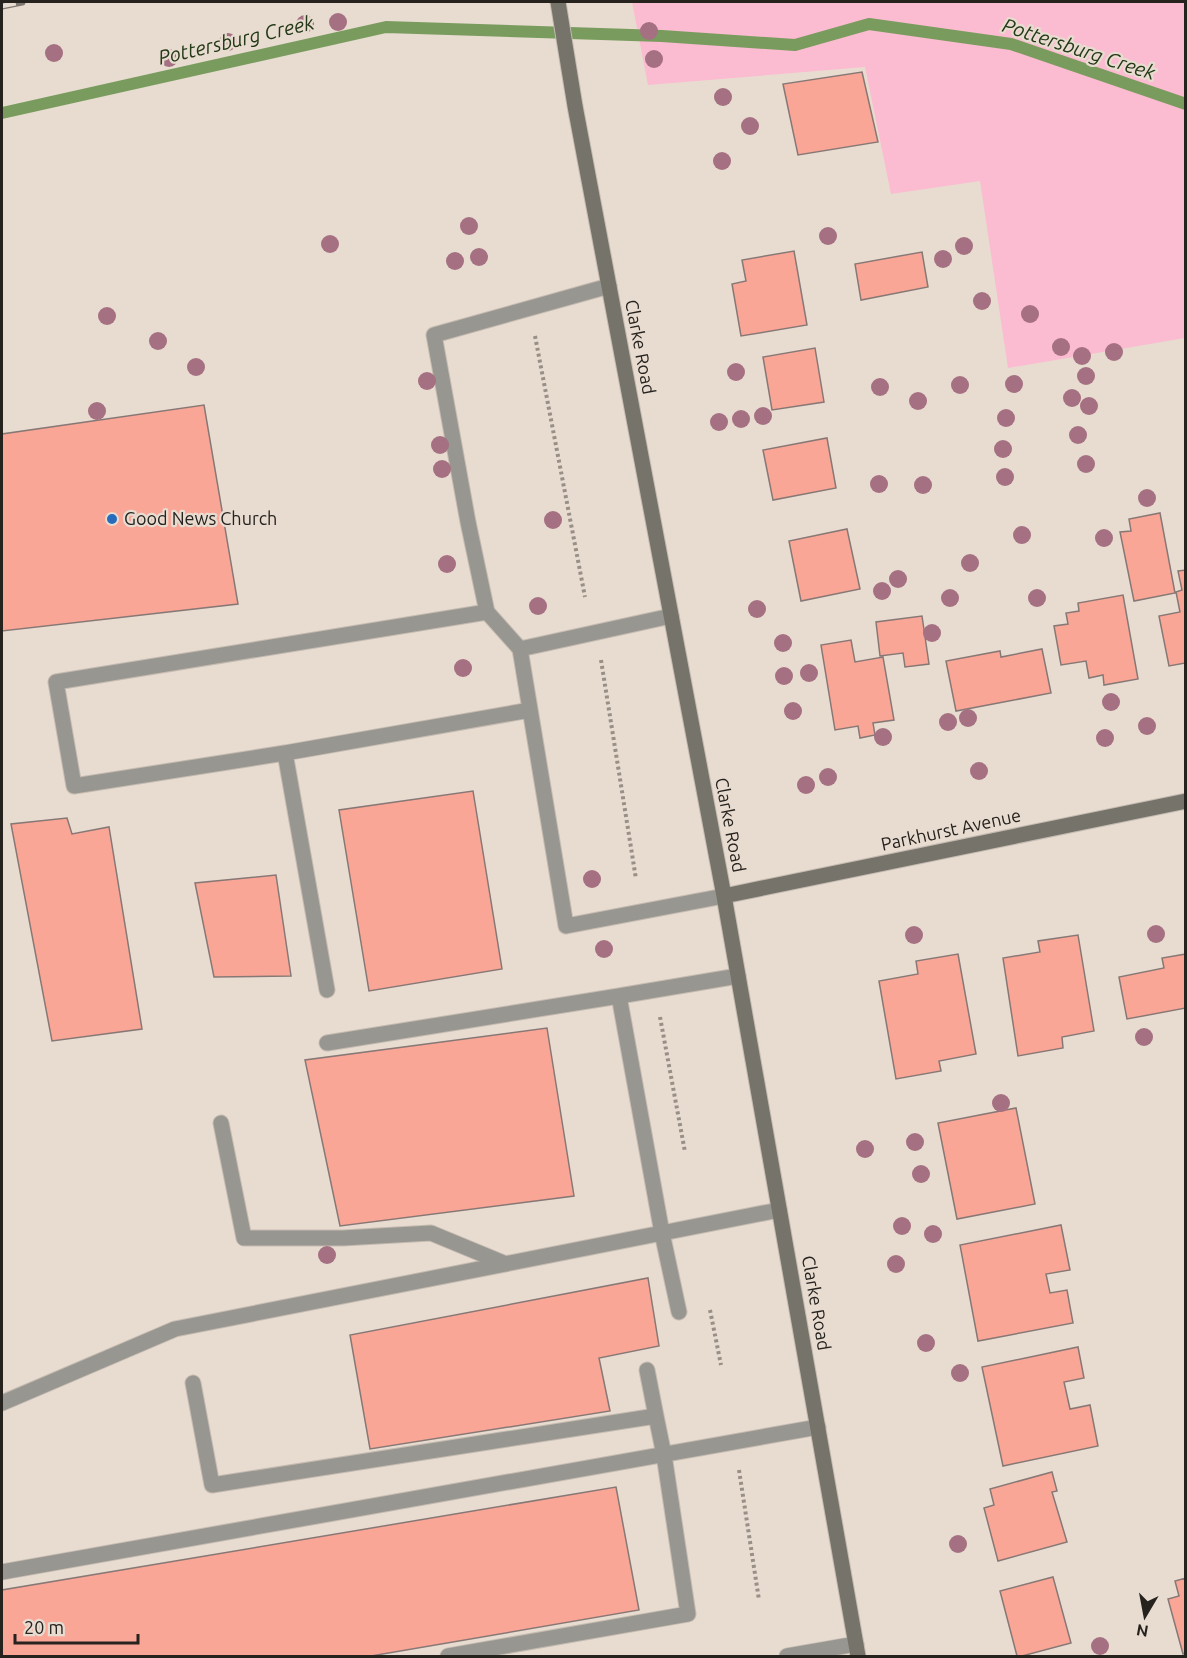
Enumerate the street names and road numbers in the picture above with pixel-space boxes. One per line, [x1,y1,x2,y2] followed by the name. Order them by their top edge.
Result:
[622,298,660,396] street label: Clarke Road
[712,776,750,874] street label: Clarke Road
[879,804,1023,854] street label: Parkhurst Avenue
[799,1254,835,1352] street label: Clarke Road

